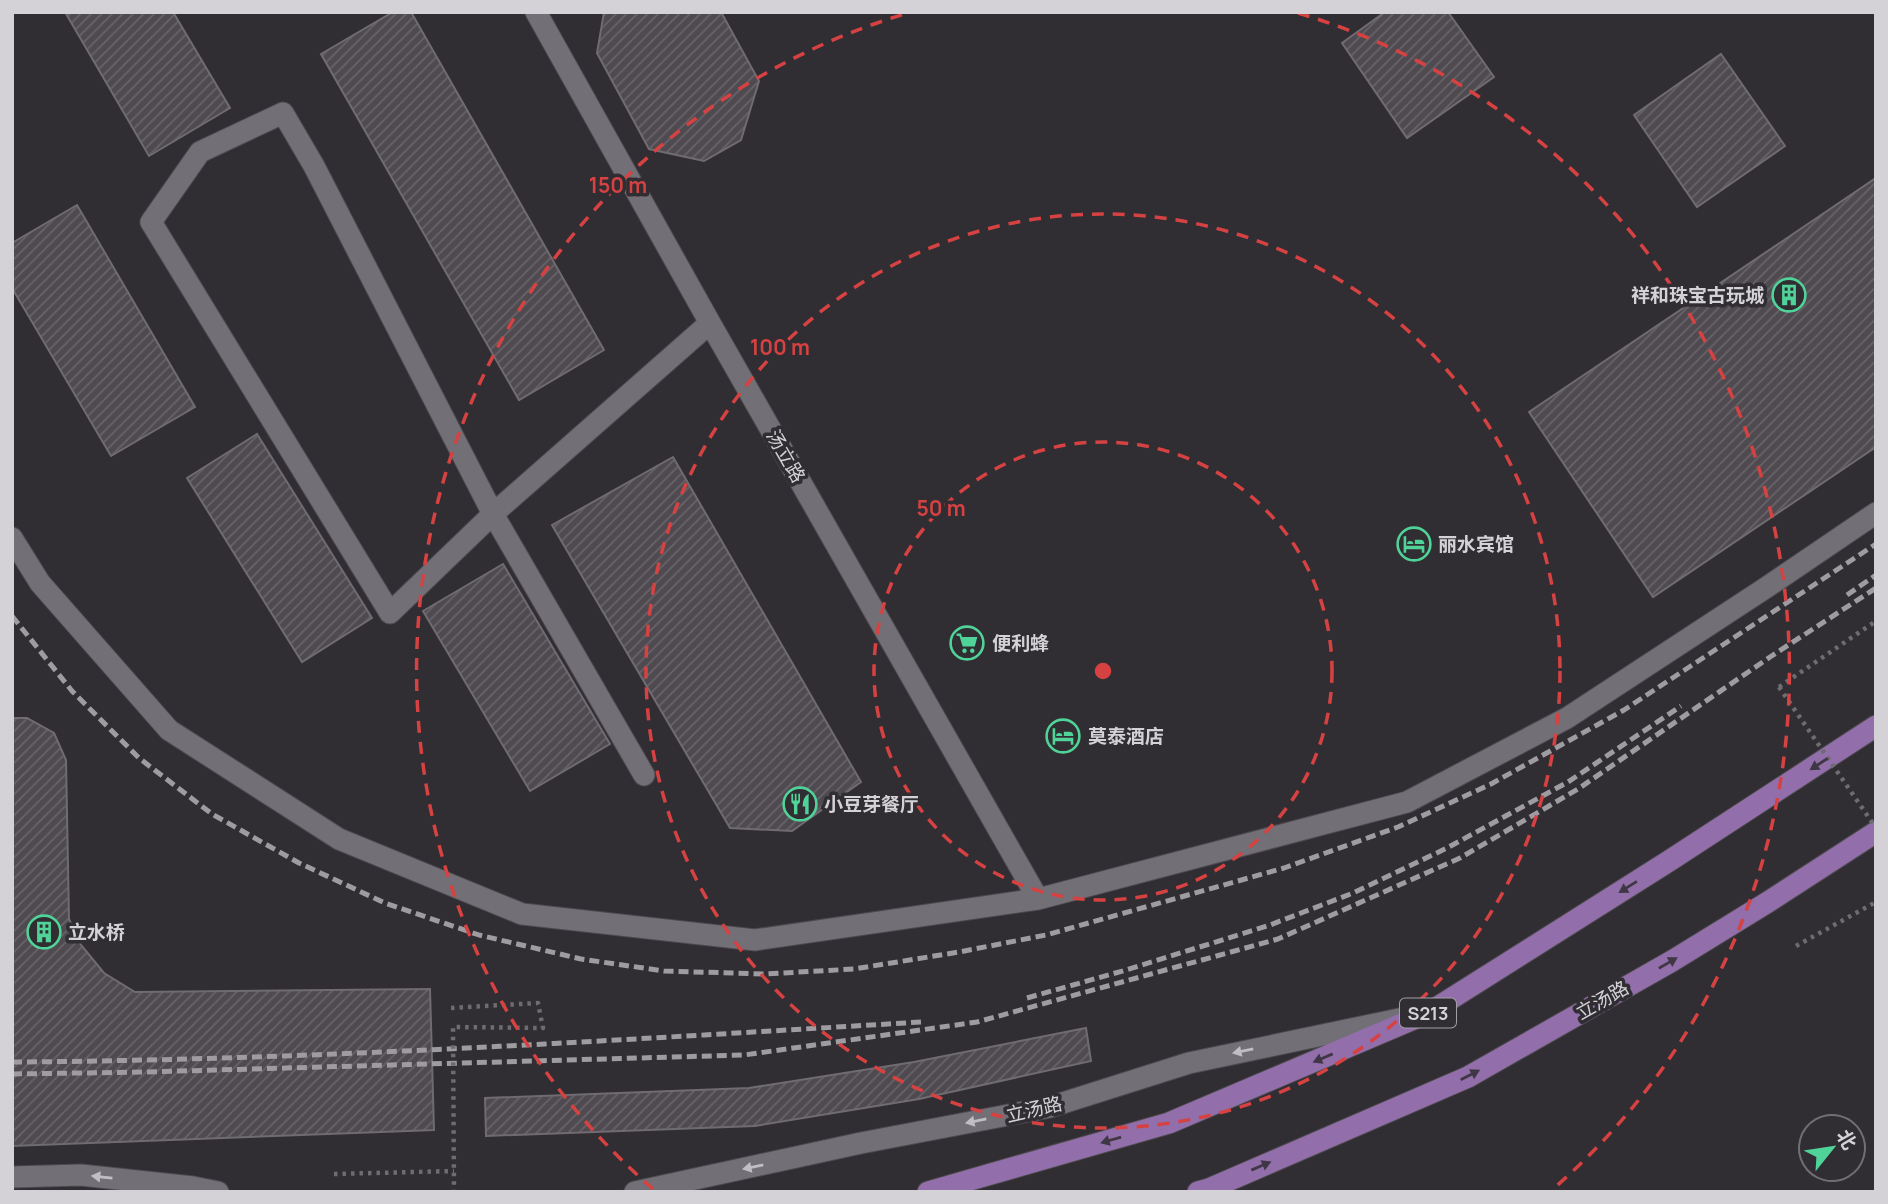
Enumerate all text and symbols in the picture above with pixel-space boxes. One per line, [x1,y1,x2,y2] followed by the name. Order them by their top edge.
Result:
[589,171,647,199] text: 150 m
[1770,276,1808,314] building icon: 祥和珠宝古玩城
[1631,282,1764,308] place label: 祥和珠宝古玩城
[750,333,810,361] text: 100 m
[760,425,812,487] street label: 汤立路
[916,494,966,522] text: 50 m
[1395,525,1433,563] hotel icon: 丽水宾馆
[1438,531,1514,557] place label: 丽水宾馆
[948,624,986,662] supermarket icon: 便利蜂
[992,630,1049,656] place label: 便利蜂
[1091,659,1115,683] centre of rings
[1044,717,1082,755] hotel icon: 莫泰酒店
[1088,723,1164,749] place label: 莫泰酒店
[1809,757,1828,770] one-way arrow
[781,785,819,823] restaurant icon: 小豆芽餐厅
[824,791,919,817] place label: 小豆芽餐厅
[1618,881,1637,894] one-way arrow
[25,913,63,951] building icon: 立水桥
[68,919,125,945] place label: 立水桥
[1658,957,1677,969] one-way arrow
[1571,974,1633,1026] street label: 立汤路
[1400,998,1456,1028] road number: S213
[1232,1046,1254,1057] one-way arrow
[1312,1052,1333,1063] one-way arrow
[1460,1069,1480,1081] one-way arrow
[1003,1090,1065,1128] street label: 立汤路
[1797,1113,1867,1183] north arrow
[965,1116,987,1127] one-way arrow
[1831,1125,1863,1154] text: 北
[1100,1135,1121,1145] one-way arrow
[1251,1160,1272,1171] one-way arrow
[742,1161,764,1172] one-way arrow
[91,1172,113,1183] one-way arrow

